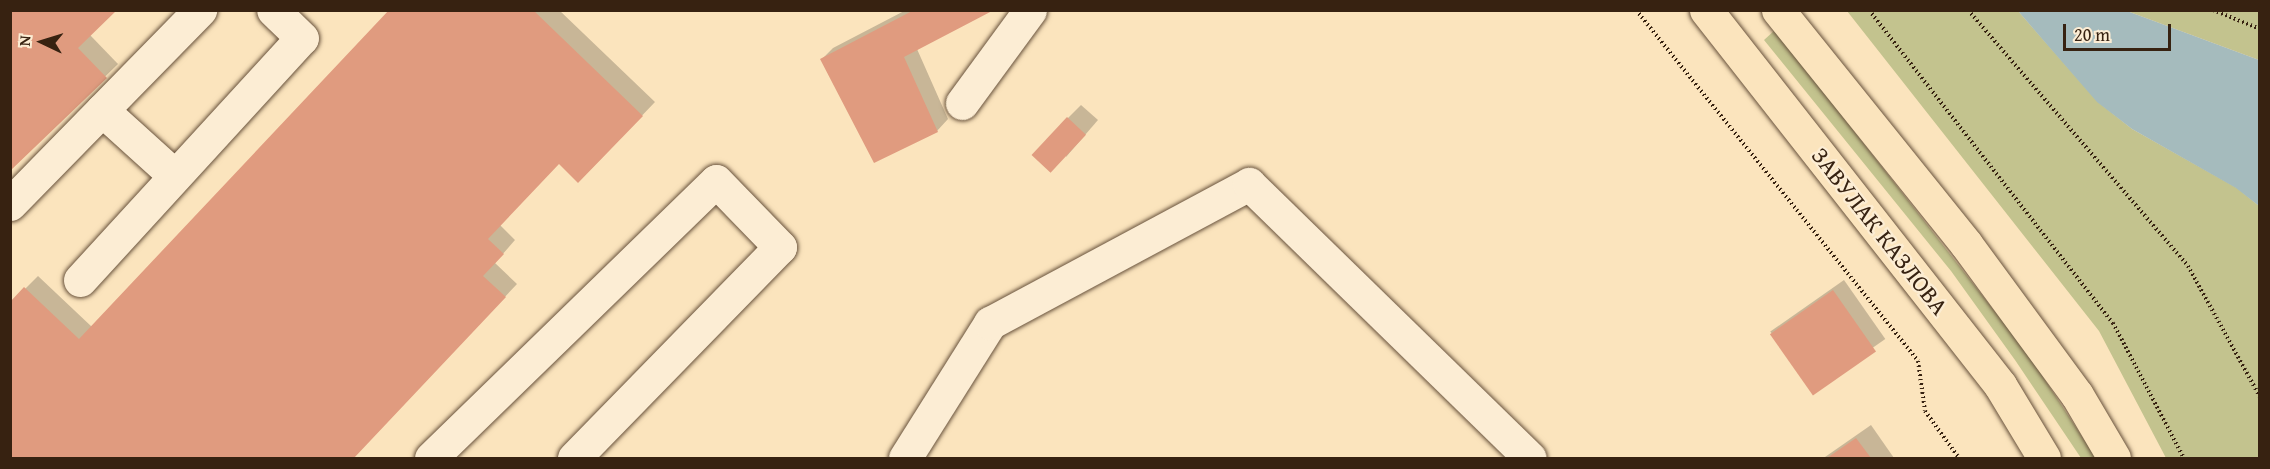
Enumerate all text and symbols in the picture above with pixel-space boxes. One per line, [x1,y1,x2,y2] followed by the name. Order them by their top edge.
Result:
[12,12,72,72] north arrow
[2066,12,2174,50] scale bar
[2074,21,2110,48] text: 20 m
[12,35,36,47] text: N
[1806,141,1954,321] street label: ЗАВУЛАК КАЗЛОВА

